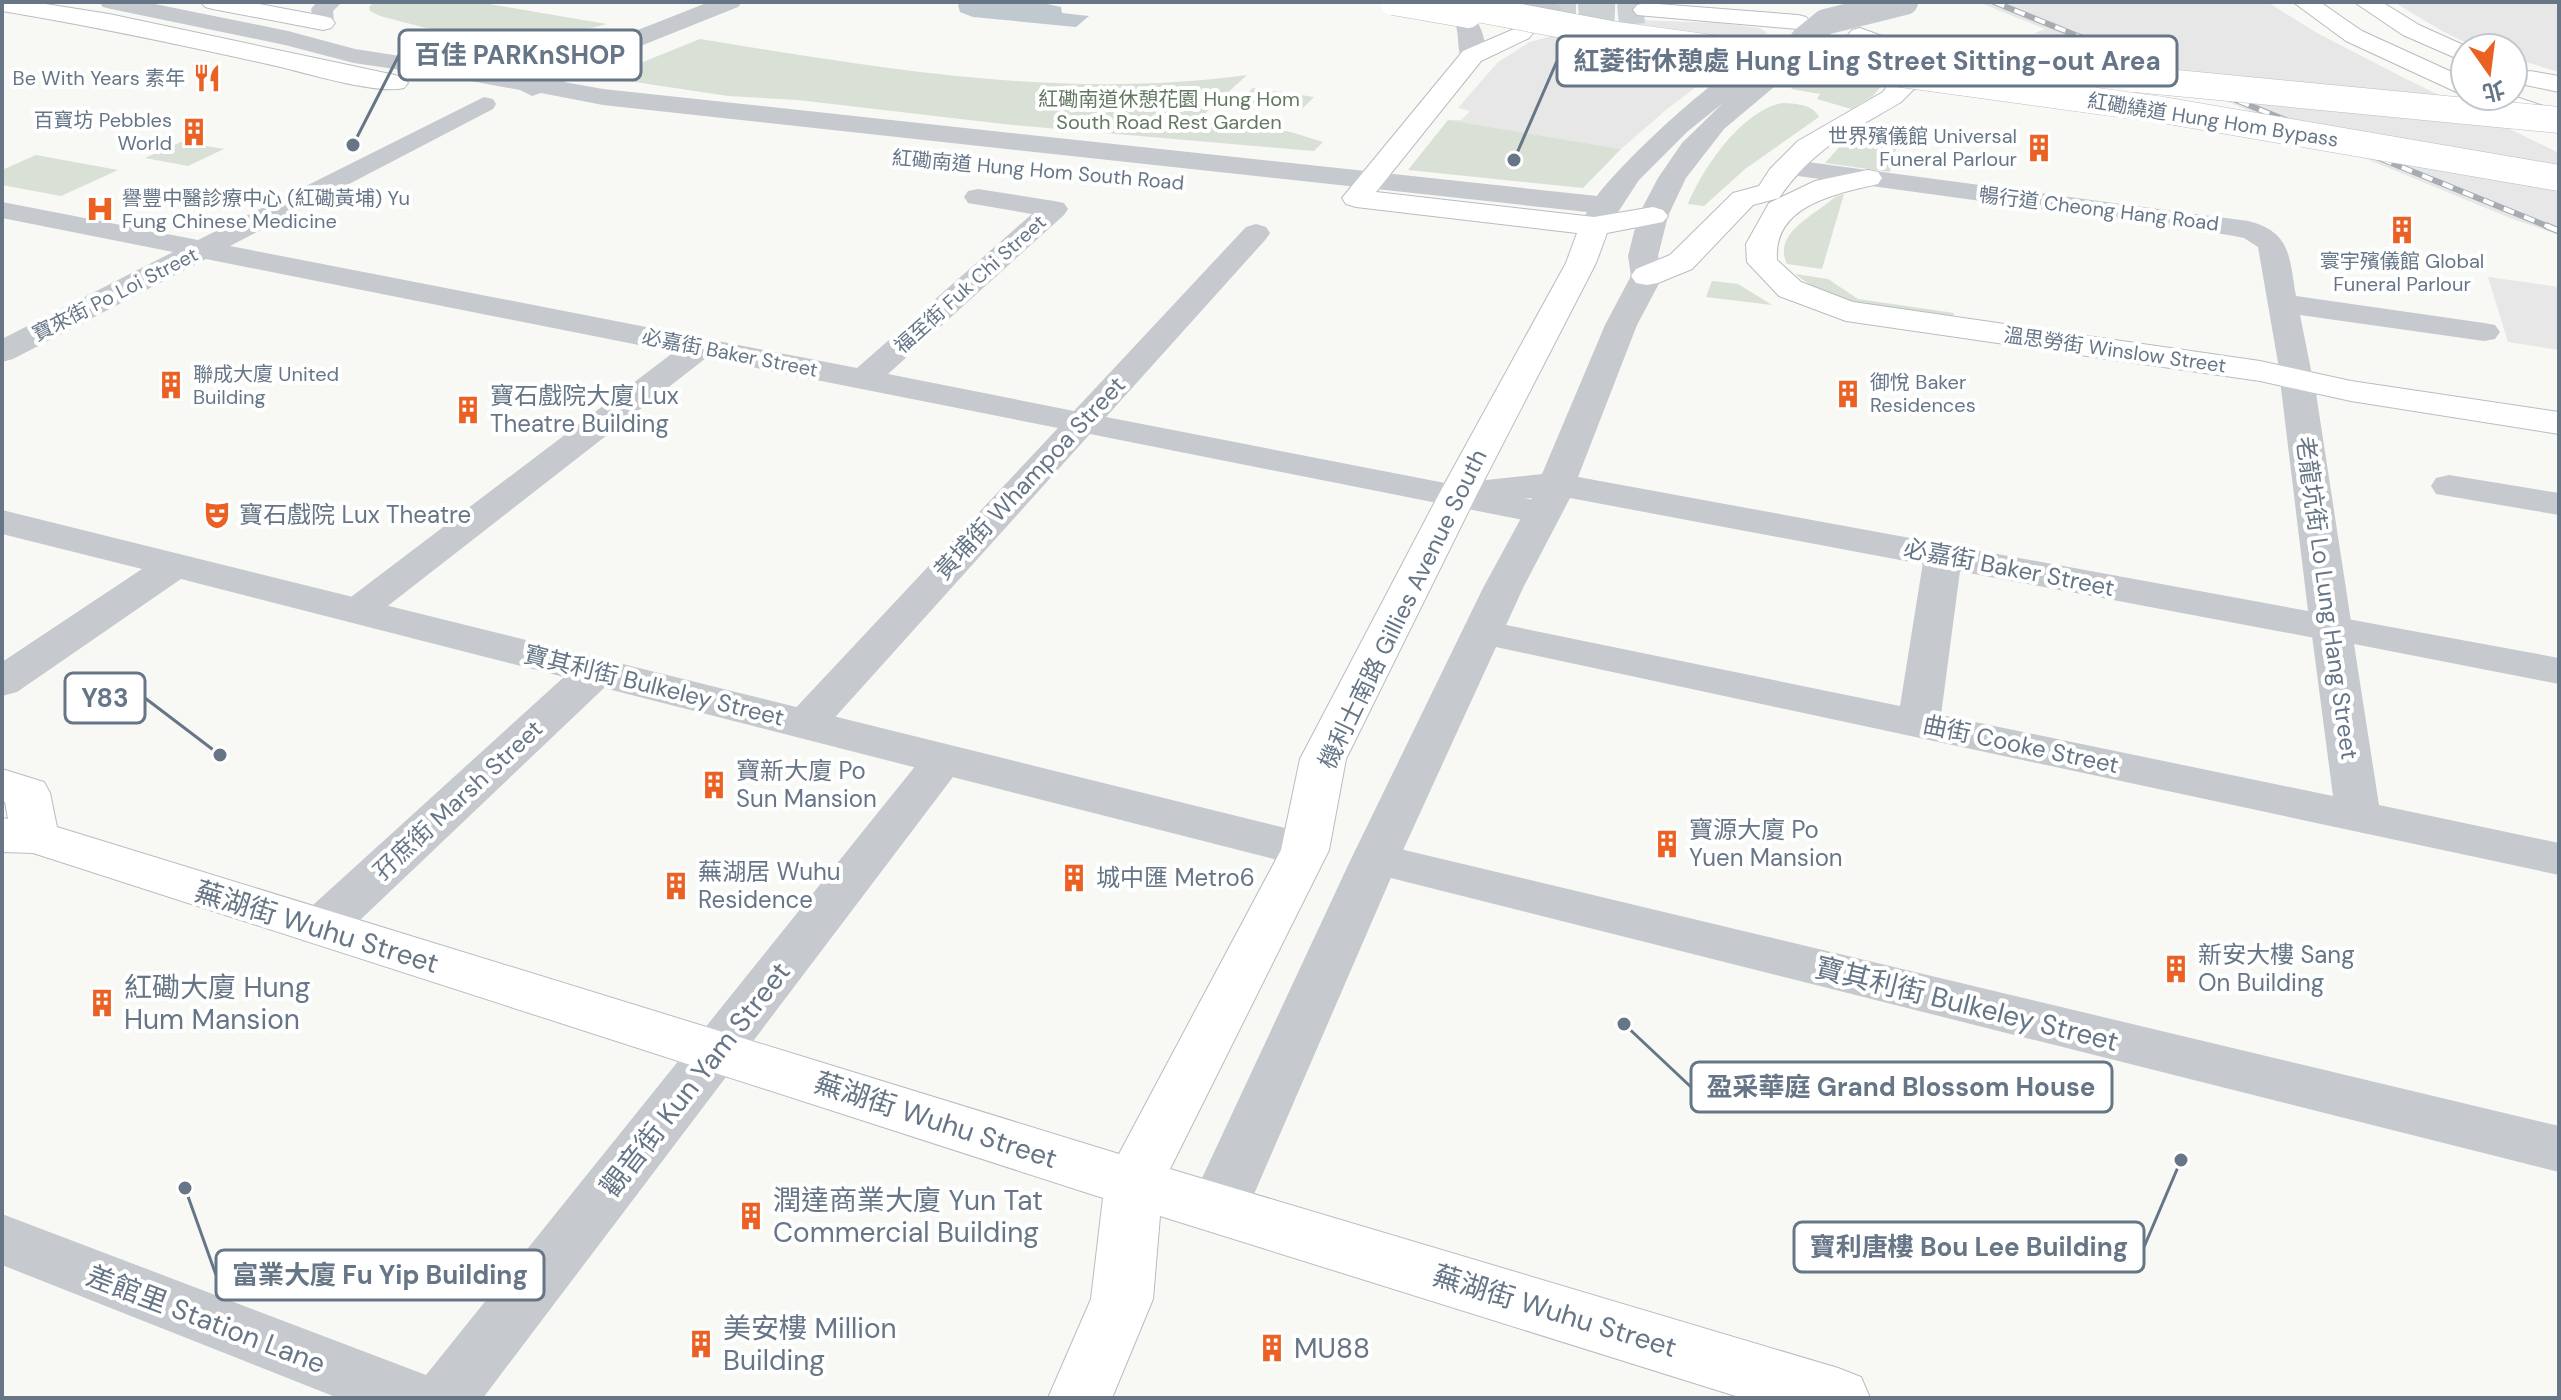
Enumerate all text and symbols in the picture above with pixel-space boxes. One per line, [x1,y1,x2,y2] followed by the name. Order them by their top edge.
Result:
[399,30,641,80] callout: 百佳 PARKnSHOP
[2449,32,2529,112] north arrow
[1557,36,2177,86] callout: 紅菱街休憩處 Hung Ling Street Sitting-out Area
[415,38,625,72] text: 百佳 PARKnSHOP
[1573,44,2161,78] text: 紅菱街休憩處 Hung Ling Street Sitting-out Area
[192,63,222,93] restaurant icon: Be With Years 素年
[13,65,185,91] place label: Be With Years 素年
[2480,74,2508,108] text: 北
[1038,86,1300,135] park label: 紅磡南道休憩花園 Hung Hom South Road Rest Garden
[2086,87,2340,153] street label: 紅磡繞道 Hung Hom Bypass
[33,107,172,156] place label: 百寶坊 Pebbles World
[179,117,209,147] building icon: 百寶坊 Pebbles World
[1828,123,2017,172] place label: 世界殯儀館 Universal Funeral Parlour
[2024,133,2054,163] building icon: 世界殯儀館 Universal Funeral Parlour
[891,144,1185,196] street label: 紅磡南道 Hung Hom South Road
[1978,181,2220,237] street label: 暢行道 Cheong Hang Road
[122,185,410,234] place label: 譽豐中醫診療中心 (紅磡黃埔) Yu Fung Chinese Medicine
[85,194,115,224] hospital icon: 譽豐中醫診療中心 (紅磡黃埔) Yu Fung Chinese Medicine
[889,209,1051,359] street label: 福至街 Fuk Chi Street
[2387,215,2417,245] building icon: 寰宇殯儀館 Global Funeral Parlour
[28,241,202,347] street label: 寶來街 Po Loi Street
[2320,248,2484,297] place label: 寰宇殯儀館 Global Funeral Parlour
[2002,322,2228,378] street label: 溫思勞街 Winslow Street
[640,323,820,383] street label: 必嘉街 Baker Street
[193,361,339,410] place label: 聯成大廈 United Building
[1870,369,1976,418] place label: 御悅 Baker Residences
[156,370,186,400] building icon: 聯成大廈 United Building
[927,370,1132,586] street label: 黃埔街 Whampoa Street
[1833,379,1863,409] building icon: 御悅 Baker Residences
[490,380,679,439] place label: 寶石戲院大廈 Lux Theatre Building
[453,395,483,425] building icon: 寶石戲院大廈 Lux Theatre Building
[2289,434,2366,762] street label: 老龍坑街 Lo Lung Hang Street
[1311,444,1494,774] street label: 機利士南路 Gillies Avenue South
[239,499,471,530] place label: 寶石戲院 Lux Theatre
[202,500,232,530] theatre icon: 寶石戲院 Lux Theatre
[1901,532,2117,603] street label: 必嘉街 Baker Street
[521,638,787,733] street label: 寶其利街 Bulkeley Street
[65,673,145,723] callout: Y83
[81,681,129,715] text: Y83
[1920,709,2122,780] street label: 曲街 Cooke Street
[366,713,549,886] street label: 孖庶街 Marsh Street
[736,755,877,814] place label: 寶新大廈 Po Sun Mansion
[699,770,729,800] building icon: 寶新大廈 Po Sun Mansion
[1689,814,1843,873] place label: 寶源大廈 Po Yuen Mansion
[1652,829,1682,859] building icon: 寶源大廈 Po Yuen Mansion
[698,856,841,915] place label: 蕪湖居 Wuhu Residence
[1096,862,1255,893] place label: 城中匯 Metro6
[1059,863,1089,893] building icon: 城中匯 Metro6
[661,871,691,901] building icon: 蕪湖居 Wuhu Residence
[190,873,443,982] street label: 蕪湖街 Wuhu Street
[2198,939,2355,998] place label: 新安大樓 Sang On Building
[1811,949,2123,1060] street label: 寶其利街 Bulkeley Street
[592,954,799,1204] street label: 觀音街 Kun Yam Street
[2161,954,2191,984] building icon: 新安大樓 Sang On Building
[124,969,310,1038] place label: 紅磡大廈 Hung Hum Mansion
[87,988,117,1018] building icon: 紅磡大廈 Hung Hum Mansion
[1691,1062,2112,1112] callout: 盈采華庭 Grand Blossom House
[810,1064,1062,1177] street label: 蕪湖街 Wuhu Street
[1707,1070,2095,1104] text: 盈采華庭 Grand Blossom House
[773,1182,1043,1251] place label: 潤達商業大廈 Yun Tat Commercial Building
[736,1201,766,1231] building icon: 潤達商業大廈 Yun Tat Commercial Building
[1794,1222,2144,1272] callout: 寶利唐樓 Bou Lee Building
[1810,1230,2128,1264] text: 寶利唐樓 Bou Lee Building
[216,1250,544,1300] callout: 富業大廈 Fu Yip Building
[81,1257,331,1382] street label: 差館里 Station Lane
[1428,1257,1681,1366] street label: 蕪湖街 Wuhu Street
[232,1258,528,1292] text: 富業大廈 Fu Yip Building
[723,1310,897,1379] place label: 美安樓 Million Building
[686,1329,716,1359] building icon: 美安樓 Million Building
[1294,1330,1370,1367] place label: MU88
[1257,1333,1287,1363] building icon: MU88

